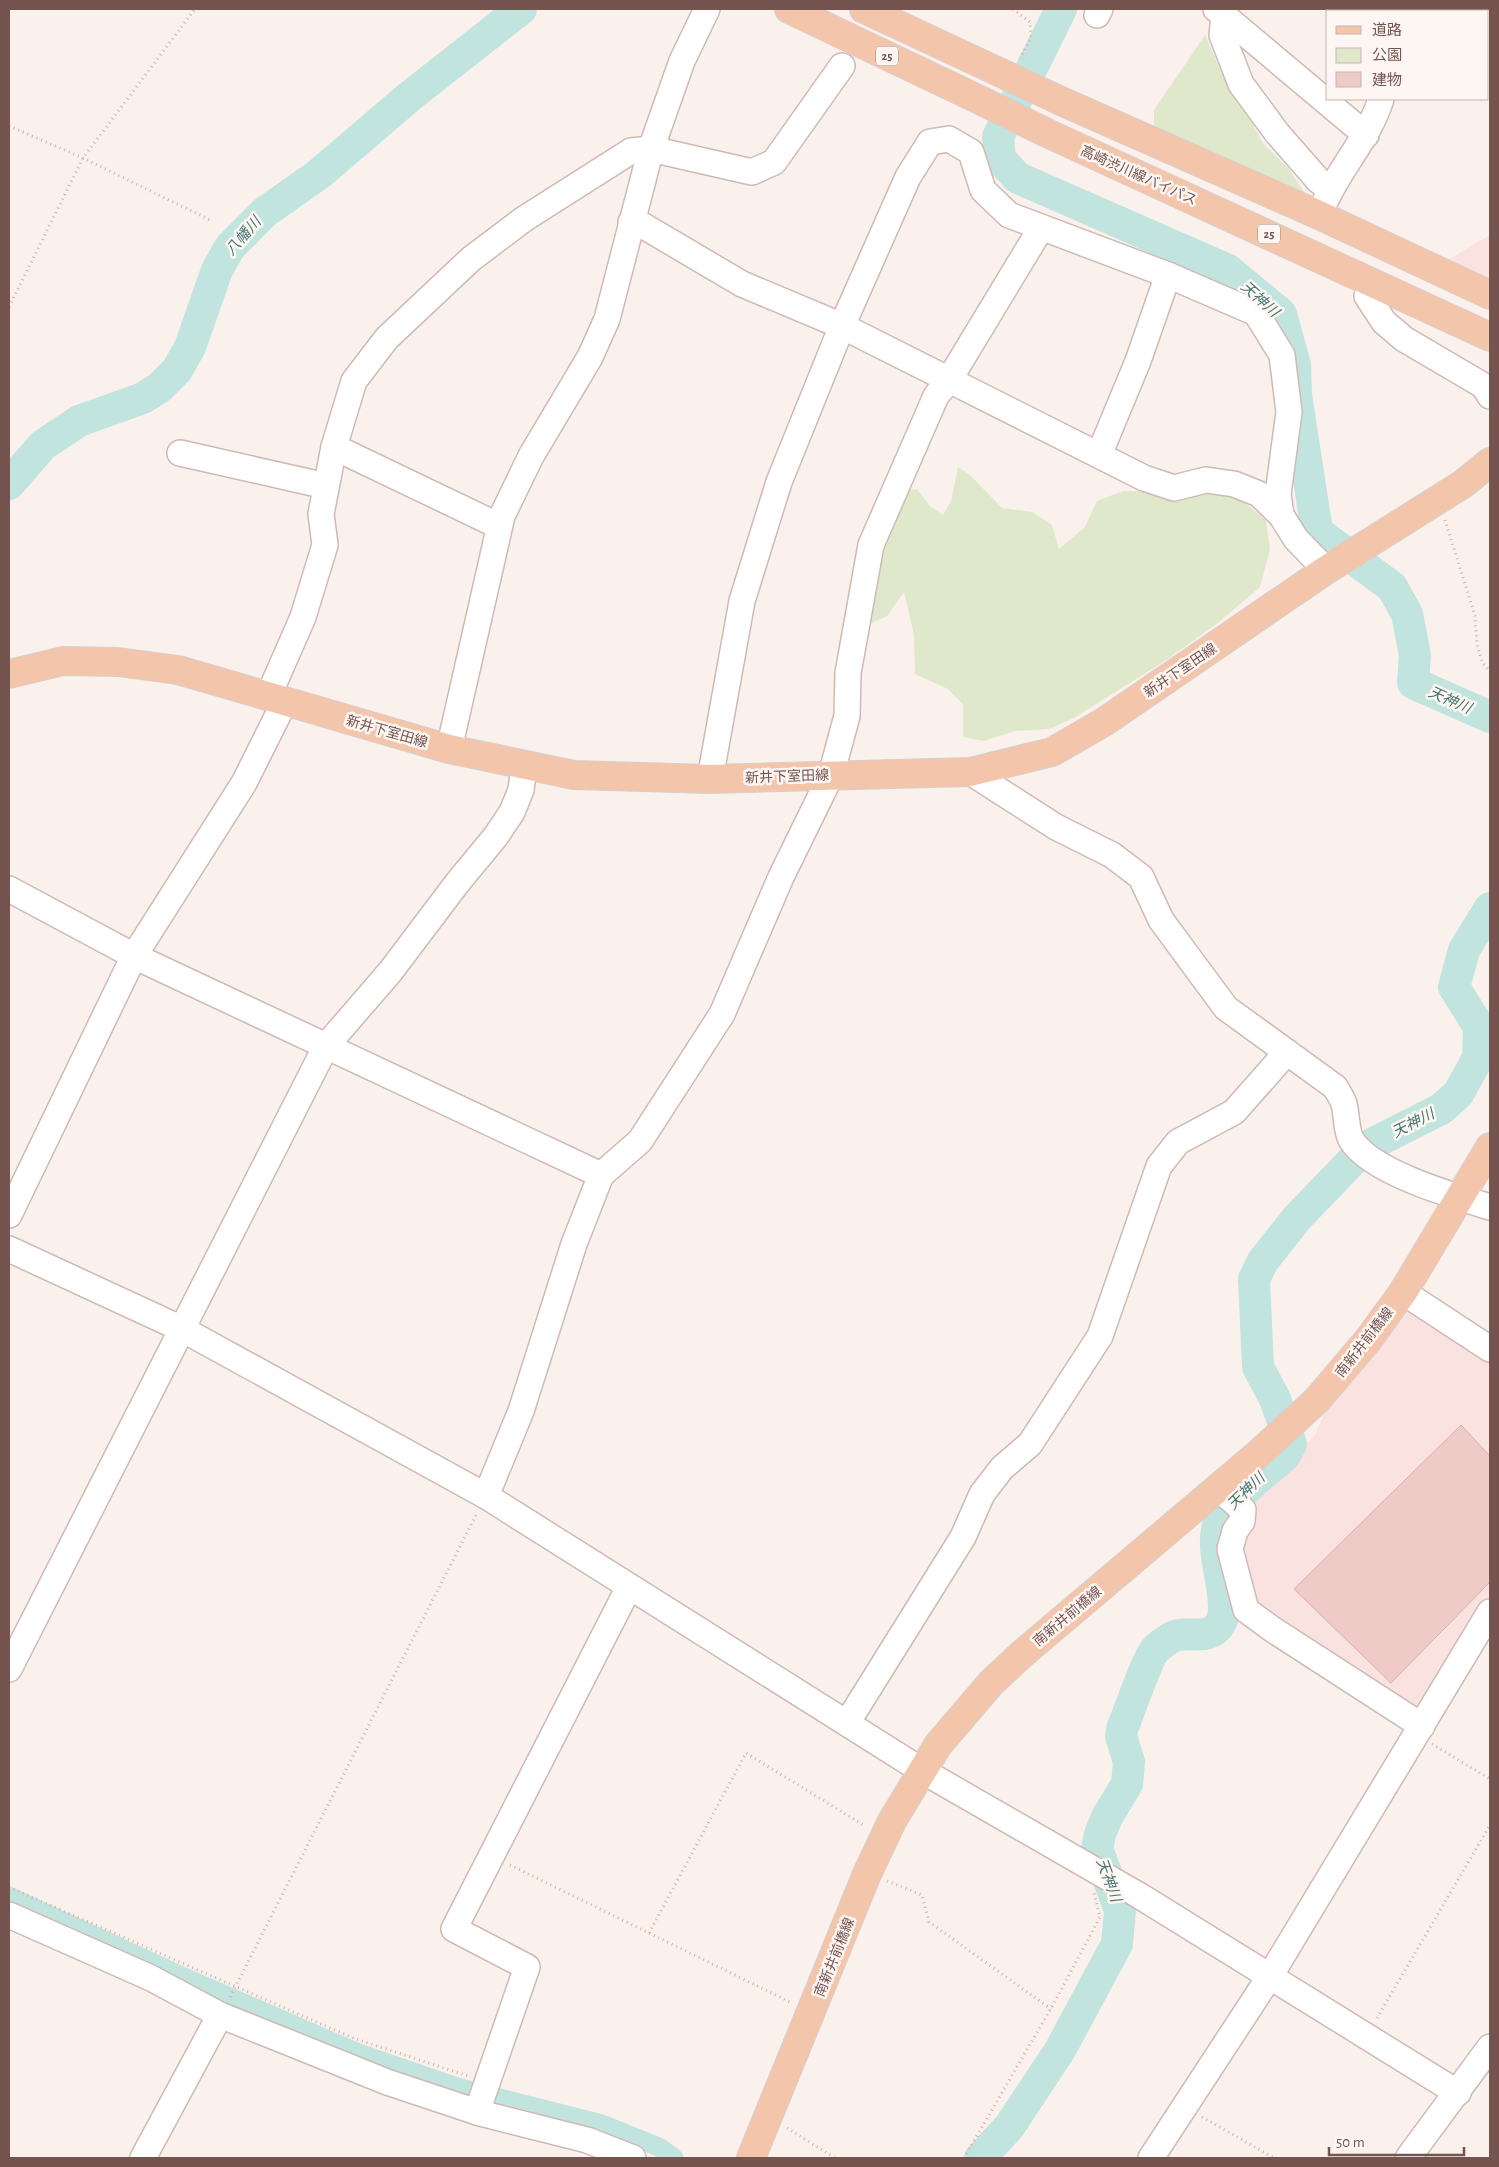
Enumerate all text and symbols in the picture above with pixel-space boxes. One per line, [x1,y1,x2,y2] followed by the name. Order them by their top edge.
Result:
[1326,10,1489,100] legend
[1372,22,1402,38] text: 道路
[876,46,898,66] road number: 25
[1372,47,1402,63] text: 公園
[1372,72,1402,88] text: 建物
[1078,143,1199,208] street label: 高崎渋川線バイパス
[222,212,265,258] water label: 八幡川
[1258,224,1280,243] road number: 25
[1238,278,1284,321] water label: 天神川
[1141,640,1219,700] street label: 新井下室田線
[1426,684,1476,717] water label: 天神川
[344,712,430,750] street label: 新井下室田線
[745,767,829,785] street label: 新井下室田線
[1389,1105,1438,1140] water label: 天神川
[1332,1304,1396,1380] street label: 南新井前橋線
[1224,1468,1269,1512] water label: 天神川
[1030,1583,1104,1649] street label: 南新井前橋線
[1094,1856,1125,1906] water label: 天神川
[811,1915,857,1999] street label: 南新井前橋線
[1329,2124,1464,2156] scale bar
[1336,2135,1365,2150] text: 50 m

